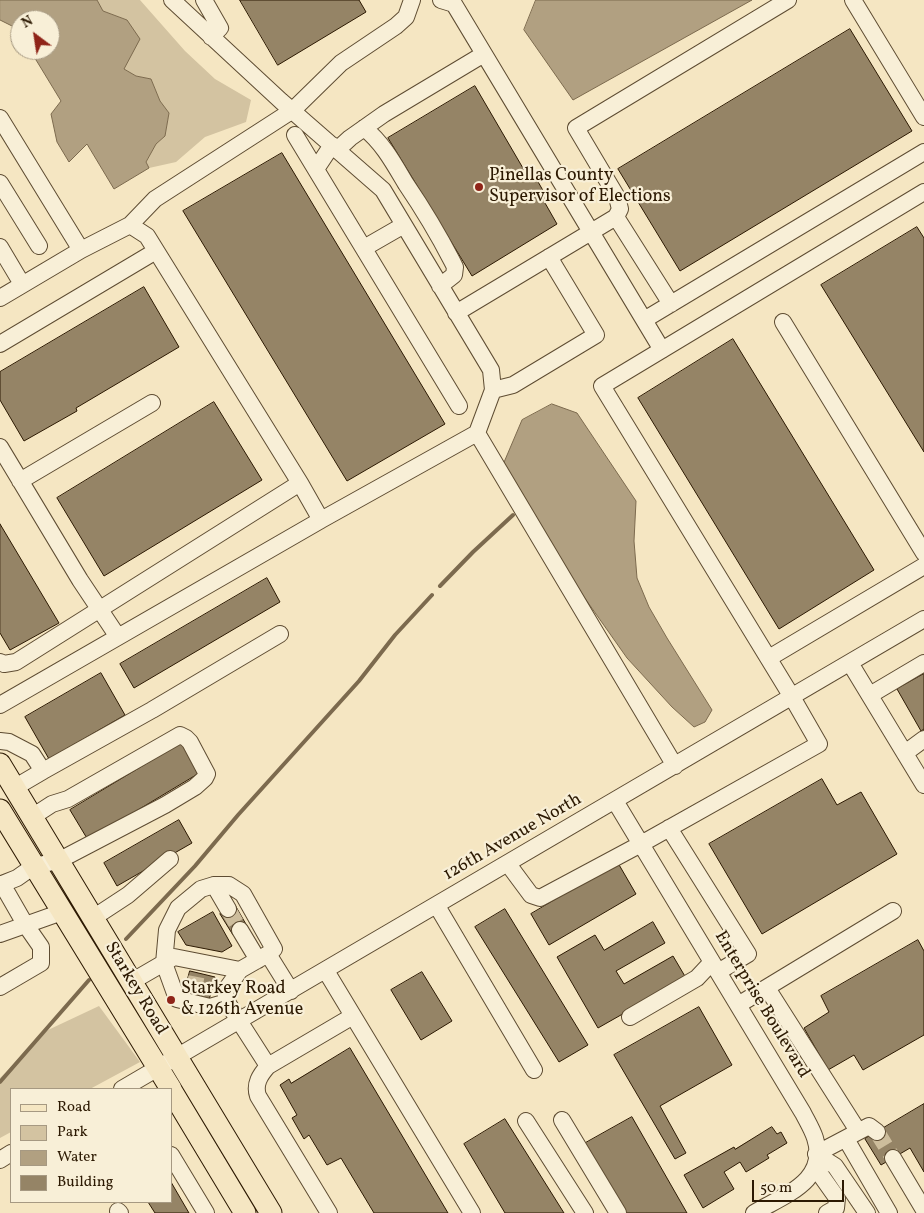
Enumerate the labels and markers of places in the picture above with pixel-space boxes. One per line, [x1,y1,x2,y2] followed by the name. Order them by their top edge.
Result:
[489,166,671,208] place label: Pinellas County Supervisor of Elections
[473,181,485,193] marker: Pinellas County Supervisor of Elections
[181,979,303,1022] place label: Starkey Road & 126th Avenue
[165,994,177,1006] marker: Starkey Road & 126th Avenue

